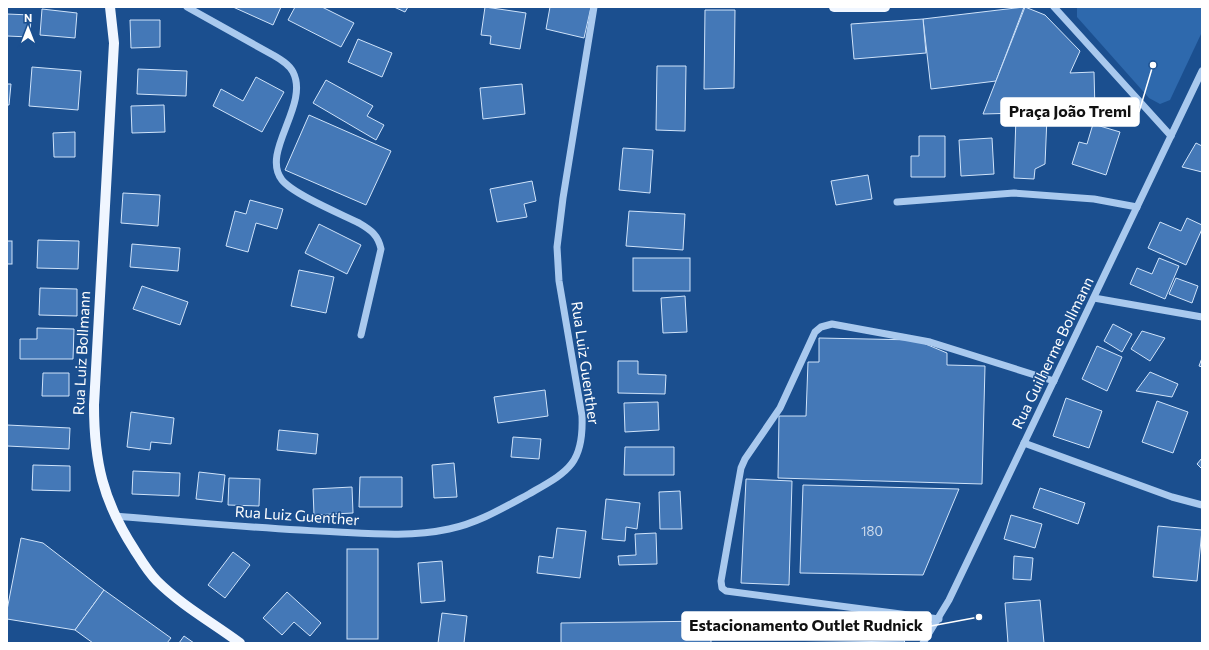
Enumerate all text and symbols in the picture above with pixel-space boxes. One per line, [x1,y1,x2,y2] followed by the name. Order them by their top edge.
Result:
[8,8,48,48] north arrow
[24,11,32,24] text: N
[1001,98,1139,126] callout: Praça João Treml
[1009,101,1131,120] text: Praça João Treml
[1007,274,1097,431] street label: Rua Guilherme Bollmann
[69,290,93,416] street label: Rua Luiz Bollmann
[568,300,604,426] street label: Rua Luiz Guenther
[234,502,360,528] street label: Rua Luiz Guenther
[861,523,883,539] house number: 180
[682,612,931,640] callout: Estacionamento Outlet Rudnick
[689,615,924,634] text: Estacionamento Outlet Rudnick

